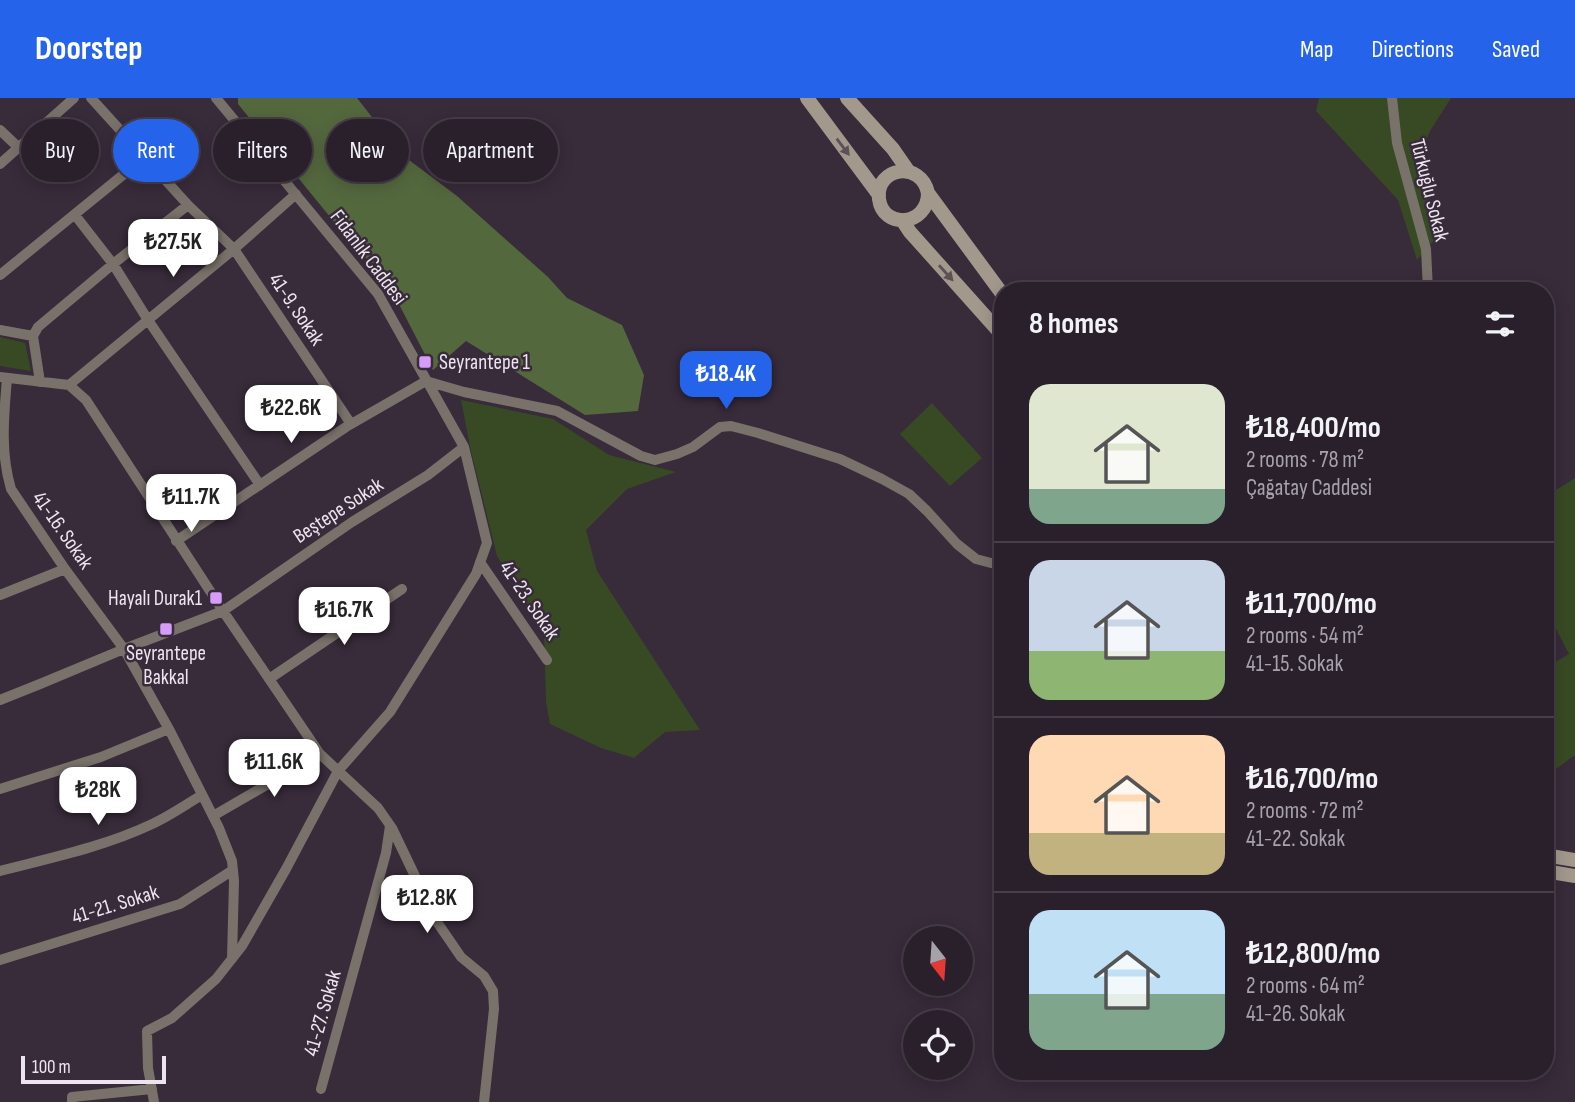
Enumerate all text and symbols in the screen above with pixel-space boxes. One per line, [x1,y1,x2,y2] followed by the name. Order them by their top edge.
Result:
[35,29,143,69] text: Doorstep
[1300,35,1333,64] text: Map
[1371,35,1454,64] text: Directions
[1492,35,1540,64] text: Saved
[21,119,99,182] chip: Buy
[113,119,199,182] chip: Rent
[213,119,312,182] chip: Filters
[326,119,409,182] chip: New
[423,119,558,182] chip: Apartment
[1405,136,1454,244] street label: Türkuğlu Sokak
[836,137,850,156] one-way arrow
[325,205,412,310] street label: Fidanlık Caddesi
[116,220,230,279] pin: ₺27.5K
[144,228,202,256] text: ₺27.5K
[938,264,954,282] one-way arrow
[263,268,330,350] street label: 41-9. Sokak
[1481,305,1519,343] icon: filters
[1029,306,1118,342] text: 8 homes
[439,350,530,375] place label: Seyrantepe 1
[669,352,783,411] pin: ₺18.4K
[417,354,433,370] marker: Seyrantepe 1
[696,360,756,388] text: ₺18.4K
[234,386,348,445] pin: ₺22.6K
[261,394,321,422] text: ₺22.6K
[1246,410,1381,446] text: ₺18,400/mo
[1085,412,1169,496] icon: home
[1246,446,1364,474] text: 2 rooms · 78 m²
[289,472,388,549] street label: Beştepe Sokak
[134,474,248,534] pin: ₺11.7K
[1246,474,1372,502] text: Çağatay Caddesi
[162,483,220,511] text: ₺11.7K
[27,487,98,574] street label: 41-16. Sokak
[494,556,565,645] street label: 41-23. Sokak
[108,586,203,611] place label: Hayalı Durak1
[1246,586,1377,622] text: ₺11,700/mo
[287,588,401,647] pin: ₺16.7K
[1085,588,1169,672] icon: home
[208,590,224,606] marker: Hayalı Durak1
[315,596,373,624] text: ₺16.7K
[158,621,174,637] marker: Seyrantepe Bakkal
[1246,622,1364,650] text: 2 rooms · 54 m²
[126,641,206,690] place label: Seyrantepe Bakkal
[1246,650,1343,678] text: 41-15. Sokak
[217,740,331,799] pin: ₺11.6K
[245,748,303,776] text: ₺11.6K
[1246,761,1378,797] text: ₺16,700/mo
[1085,763,1169,847] icon: home
[57,768,139,827] pin: ₺28K
[75,776,121,804] text: ₺28K
[1246,797,1364,825] text: 2 rooms · 72 m²
[1246,825,1345,853] text: 41-22. Sokak
[370,876,484,935] pin: ₺12.8K
[69,879,162,930] street label: 41-21. Sokak
[397,884,457,912] text: ₺12.8K
[903,926,973,996] north arrow
[903,926,973,1080] map controls
[1246,936,1380,972] text: ₺12,800/mo
[1085,938,1169,1022] icon: home
[298,967,347,1059] street label: 41-27. Sokak
[1246,972,1365,1000] text: 2 rooms · 64 m²
[1246,1000,1345,1028] text: 41-26. Sokak
[903,1010,973,1080] button: locate
[21,1053,166,1085] scale bar
[32,1056,71,1079] text: 100 m

